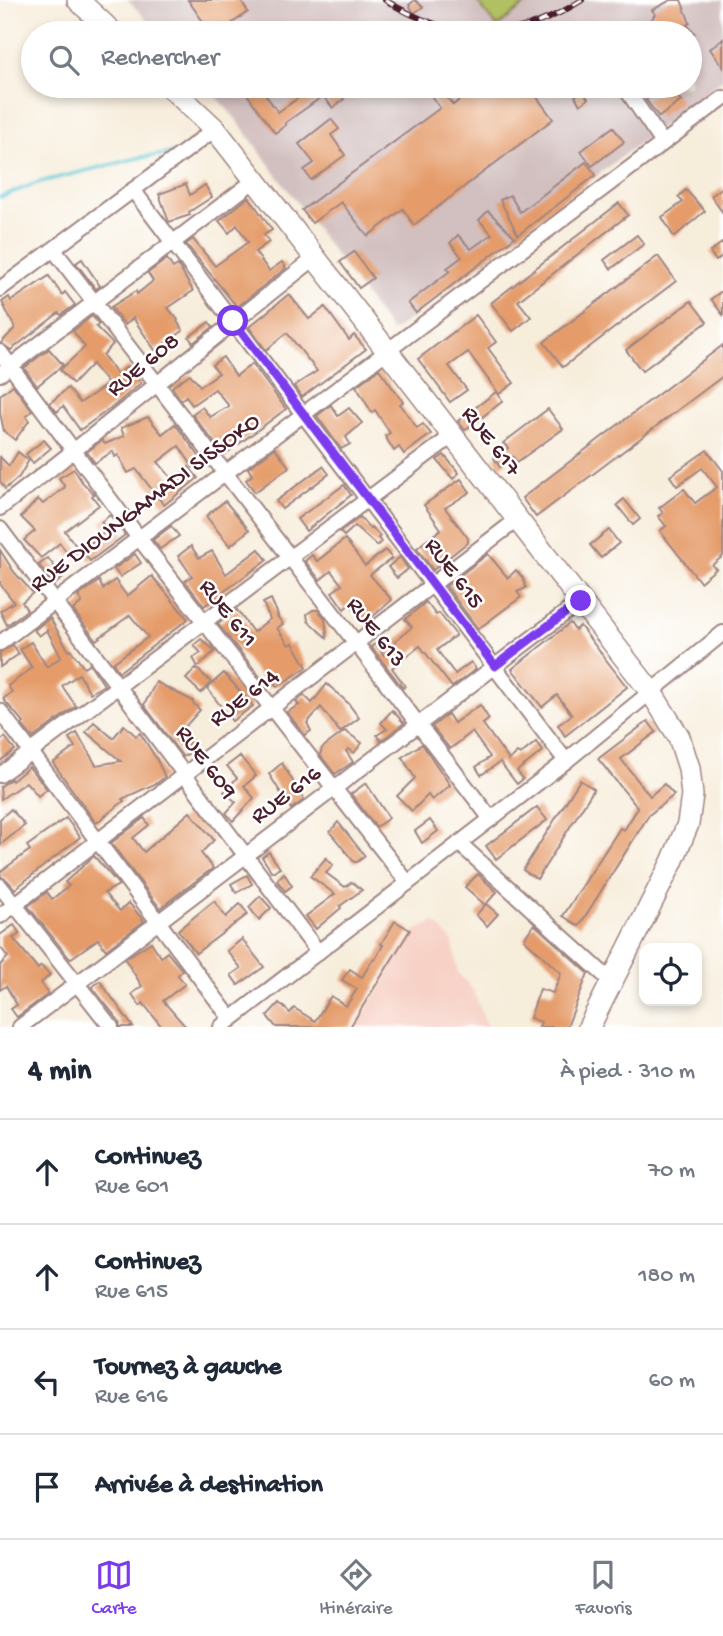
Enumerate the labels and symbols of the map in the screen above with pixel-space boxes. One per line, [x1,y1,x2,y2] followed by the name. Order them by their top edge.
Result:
[217,305,248,336] route start
[101,328,187,404] street label: RUE 608
[454,401,527,483] street label: RUE 617
[25,408,267,600] street label: RUE DIOUNGAMADI SISSOKO
[417,533,489,615] street label: RUE 615
[191,574,263,654] street label: RUE 611
[565,585,596,616] route end
[339,592,411,674] street label: RUE 613
[204,663,286,735] street label: RUE 614
[168,720,242,806] street label: RUE 609
[246,760,329,832] street label: RUE 616

